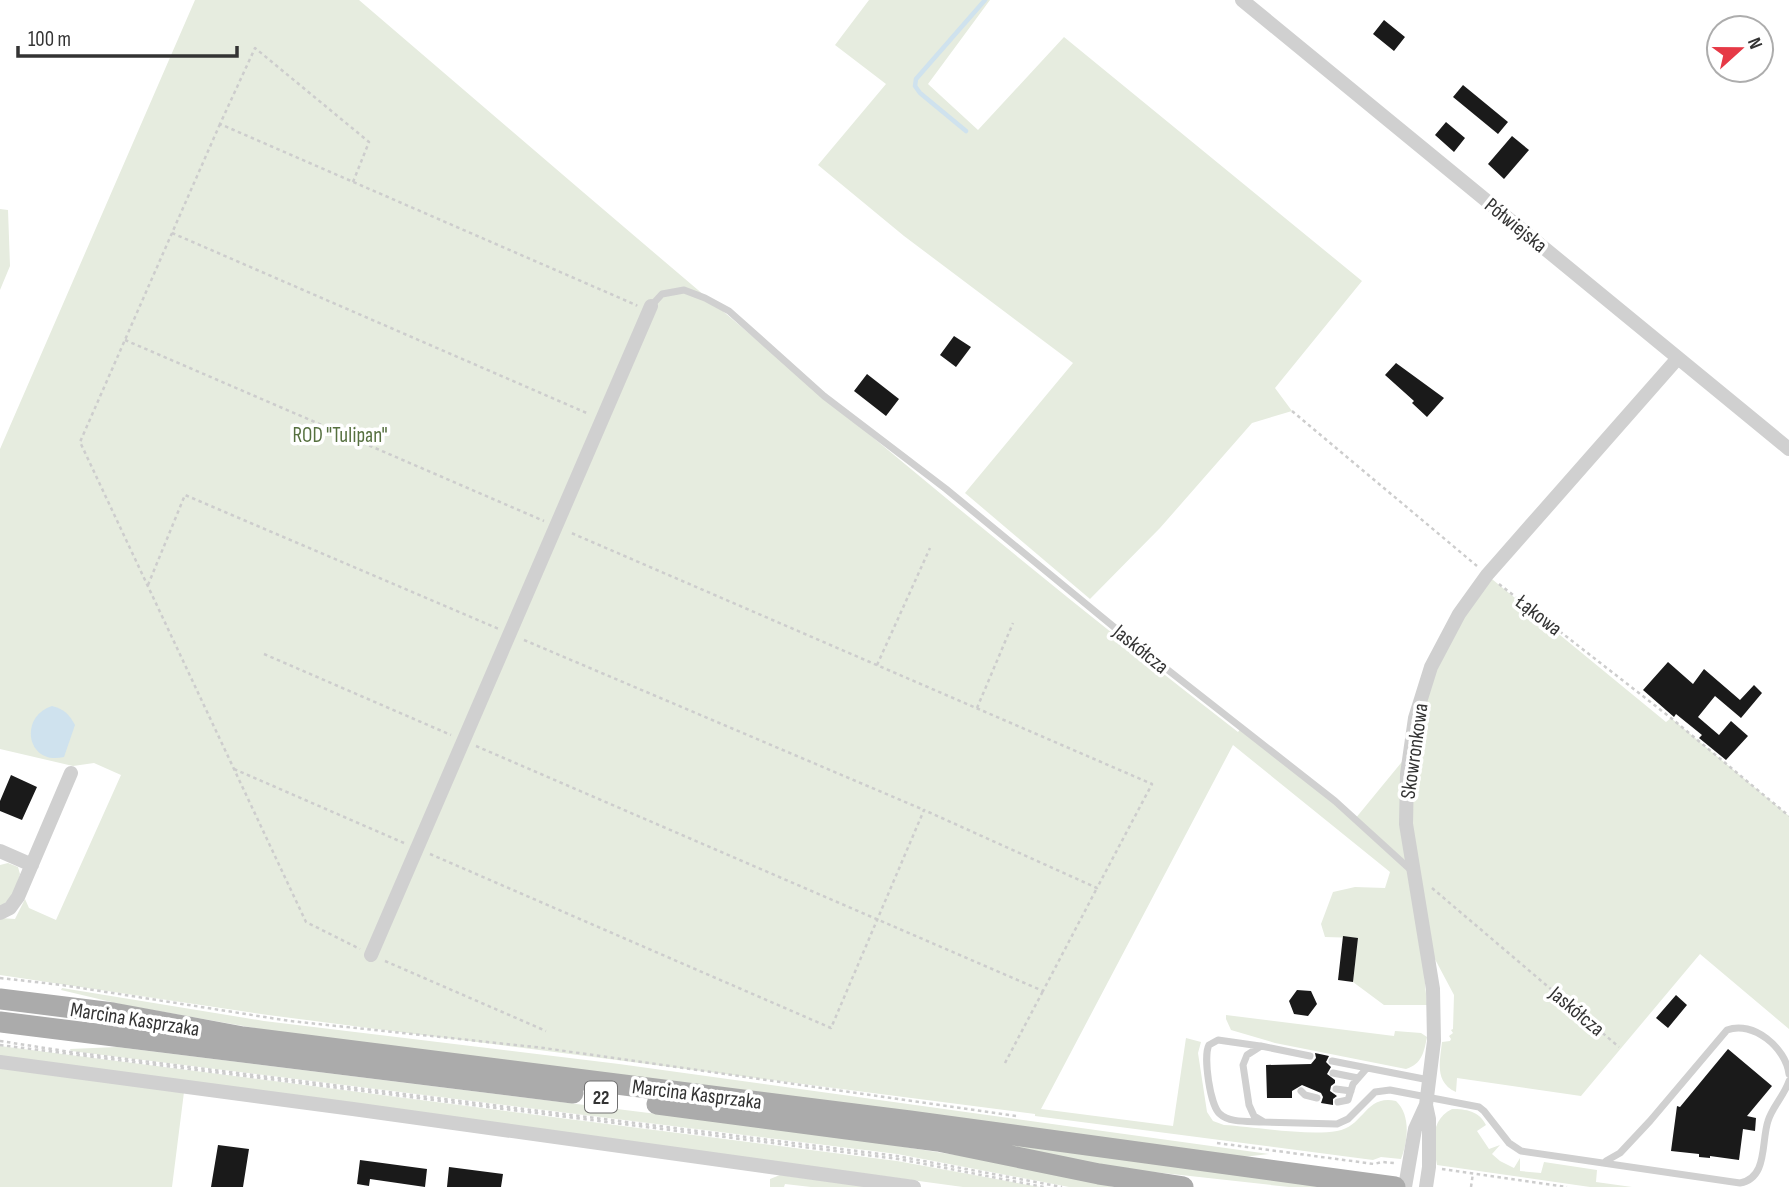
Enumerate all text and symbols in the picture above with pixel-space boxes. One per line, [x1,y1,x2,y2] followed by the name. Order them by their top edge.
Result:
[18,14,236,58] scale bar
[1705,14,1775,84] north arrow
[28,27,71,52] text: 100 m
[1742,35,1767,52] text: N
[1479,193,1552,258] street label: Półwiejska
[292,423,388,448] park label: ROD "Tulipan"
[1510,589,1567,641] street label: Łąkowa
[1107,619,1173,679] street label: Jaskółcza
[1395,702,1434,801] street label: Skowronkowa
[1543,981,1609,1042] street label: Jaskółcza
[69,997,201,1042] street label: Marcina Kasprzaka
[631,1074,763,1115] street label: Marcina Kasprzaka
[585,1082,617,1112] road number: 22

